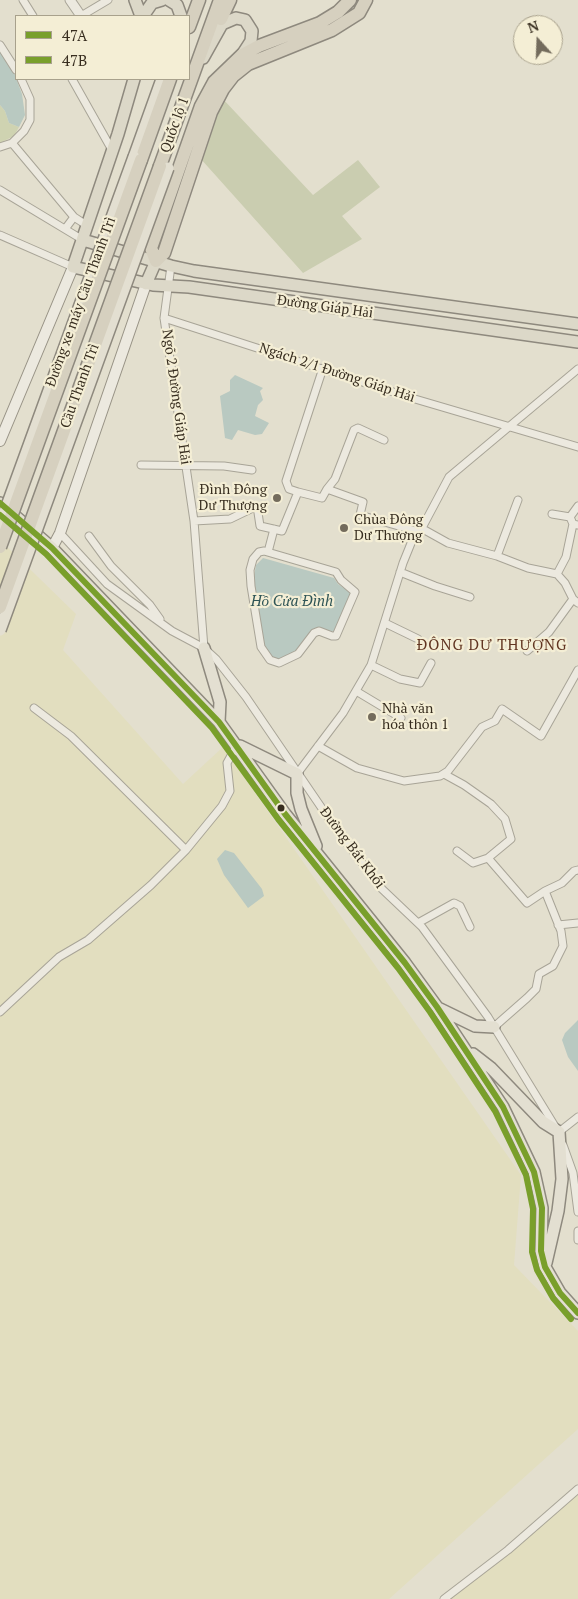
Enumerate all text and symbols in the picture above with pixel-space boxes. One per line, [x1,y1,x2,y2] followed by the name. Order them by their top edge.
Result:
[15,15,190,80] legend
[513,15,563,65] north arrow
[525,16,541,37] text: N
[62,25,87,45] text: 47A
[62,50,87,70] text: 47B
[157,95,193,155] street label: Quốc lộ 1
[42,215,120,389] street label: Đường xe máy Cầu Thanh Trì
[276,292,374,322] street label: Đường Giáp Hải
[158,328,194,466] street label: Ngõ 2 Đường Giáp Hải
[257,340,417,406] street label: Ngách 2/1 Đường Giáp Hải
[57,342,103,430] street label: Cầu Thanh Trì
[199,482,267,514] place label: Đình Đông Dư Thượng
[271,492,283,504] marker: Đình Đông Dư Thượng
[354,512,423,544] place label: Chùa Đông Dư Thượng
[338,522,350,534] marker: Chùa Đông Dư Thượng
[251,593,333,611] water label: Hồ Cửa Đình
[415,637,569,655] district label: ĐÔNG DƯ THƯỢNG
[382,701,449,734] place label: Nhà văn hóa thôn 1
[366,711,378,723] marker: Nhà văn hóa thôn 1
[276,803,286,813] unlabelled marker
[316,804,388,892] street label: Đường Bát Khối

